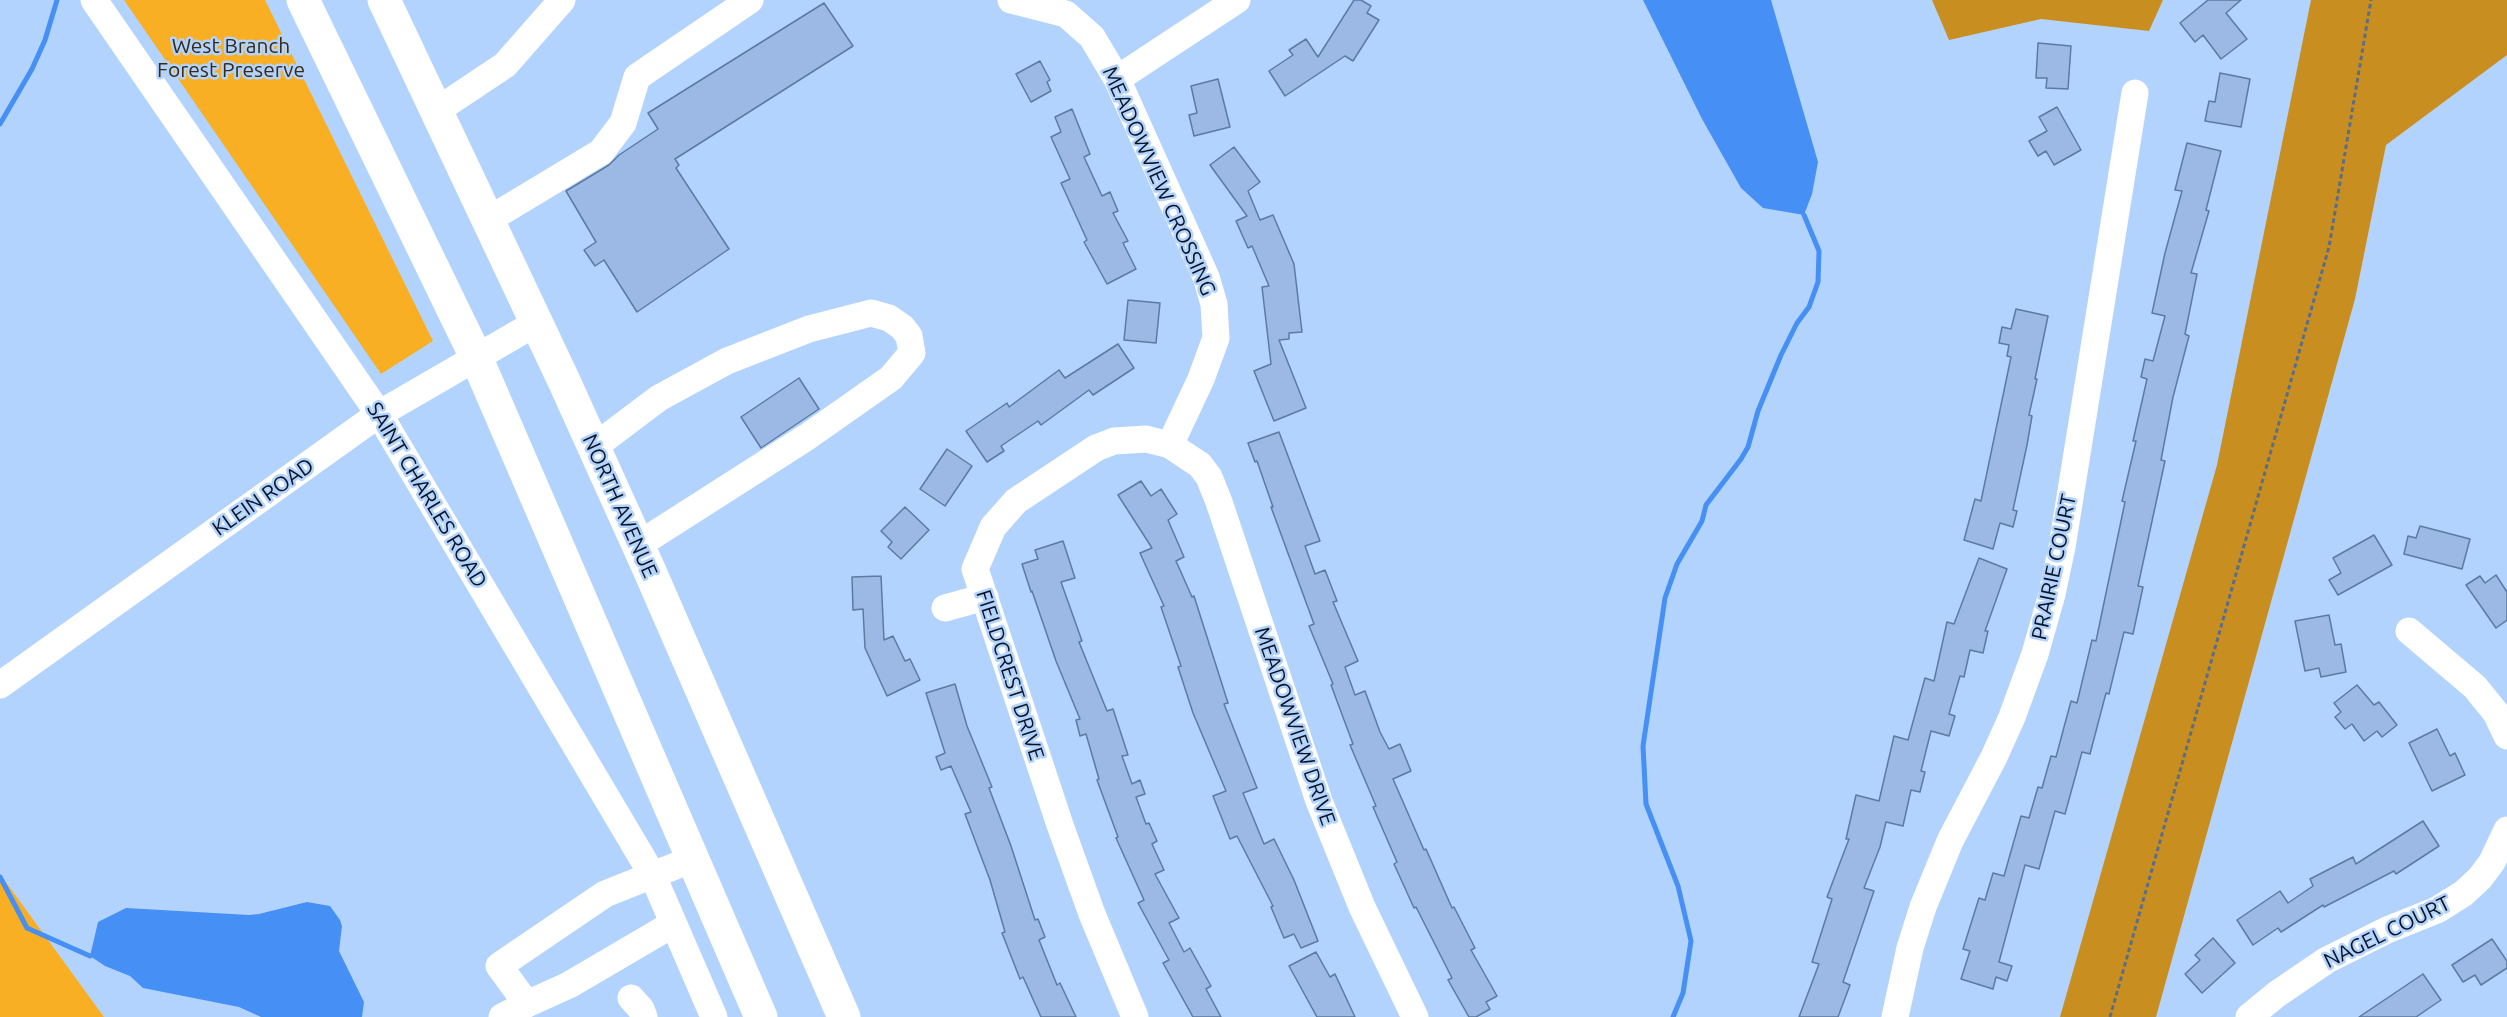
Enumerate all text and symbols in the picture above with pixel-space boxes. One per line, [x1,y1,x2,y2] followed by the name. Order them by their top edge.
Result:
[157,33,305,83] park label: West Branch Forest Preserve
[1097,62,1221,300] street label: MEADOWVIEW CROSSING
[362,398,492,592] street label: SAINT CHARLES ROAD
[577,430,663,582] street label: NORTH AVENUE
[207,453,319,541] street label: KLEIN ROAD
[2026,492,2082,642] street label: PRAIRIE COURT
[971,587,1049,763] street label: FIELDCREST DRIVE
[1249,624,1341,828] street label: MEADOWVIEW DRIVE
[2320,890,2454,974] street label: NAGEL COURT

